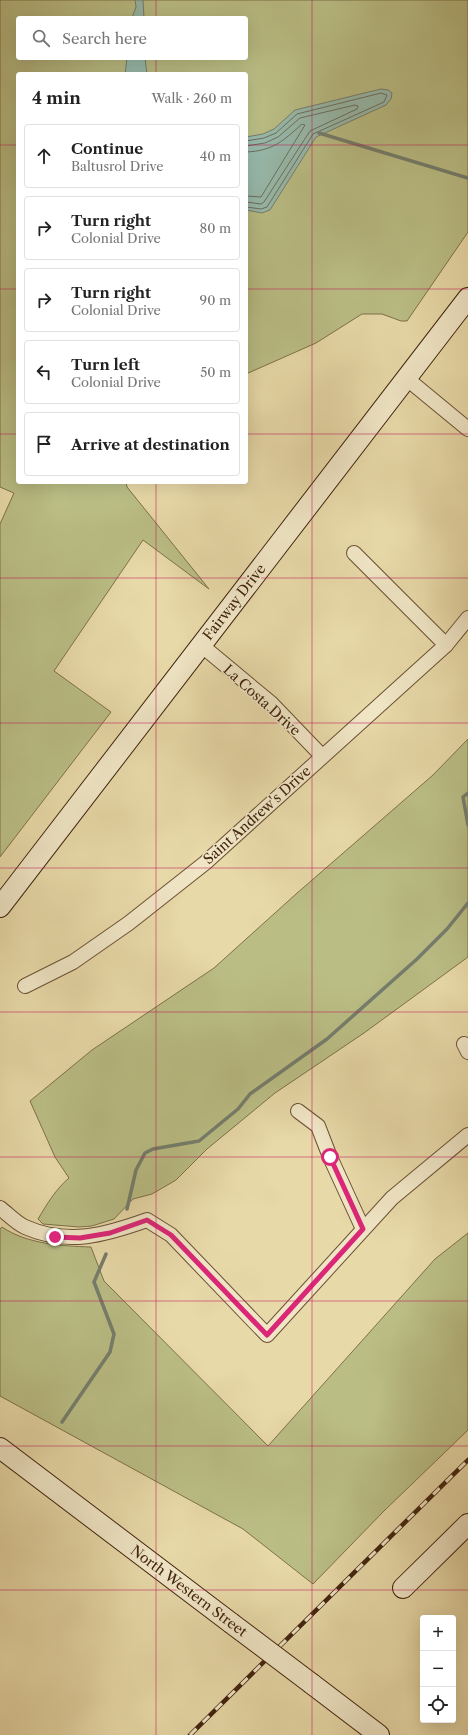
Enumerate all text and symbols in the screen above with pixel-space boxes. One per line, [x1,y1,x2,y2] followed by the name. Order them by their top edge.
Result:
[16,16,248,60] search box
[30,27,52,49] icon: search
[62,29,147,48] text: Search here
[32,88,81,108] text: 4 min
[151,90,232,106] text: Walk · 260 m
[71,139,143,158] text: Continue
[33,145,55,167] icon: ahead
[200,148,231,164] text: 40 m
[71,158,163,174] text: Baltusrol Drive
[71,211,151,230] text: Turn right
[33,217,55,239] icon: right
[199,220,231,236] text: 80 m
[71,230,161,246] text: Colonial Drive
[71,283,151,302] text: Turn right
[33,289,55,311] icon: right
[200,292,231,308] text: 90 m
[71,302,161,318] text: Colonial Drive
[71,355,140,374] text: Turn left
[33,361,55,383] icon: left
[200,364,231,380] text: 50 m
[71,374,161,390] text: Colonial Drive
[33,433,55,455] icon: arrive
[71,435,230,454] text: Arrive at destination
[199,560,269,644] street label: Fairway Drive
[220,661,304,740] street label: La Costa Drive
[199,762,315,868] street label: Saint Andrew's Drive
[321,1148,339,1166] route start
[46,1228,64,1246] route end
[127,1541,251,1641] street label: North Western Street
[420,1615,456,1723] map controls
[420,1615,456,1651] button: +
[420,1651,456,1687] button: −
[420,1687,456,1723] button: locate

